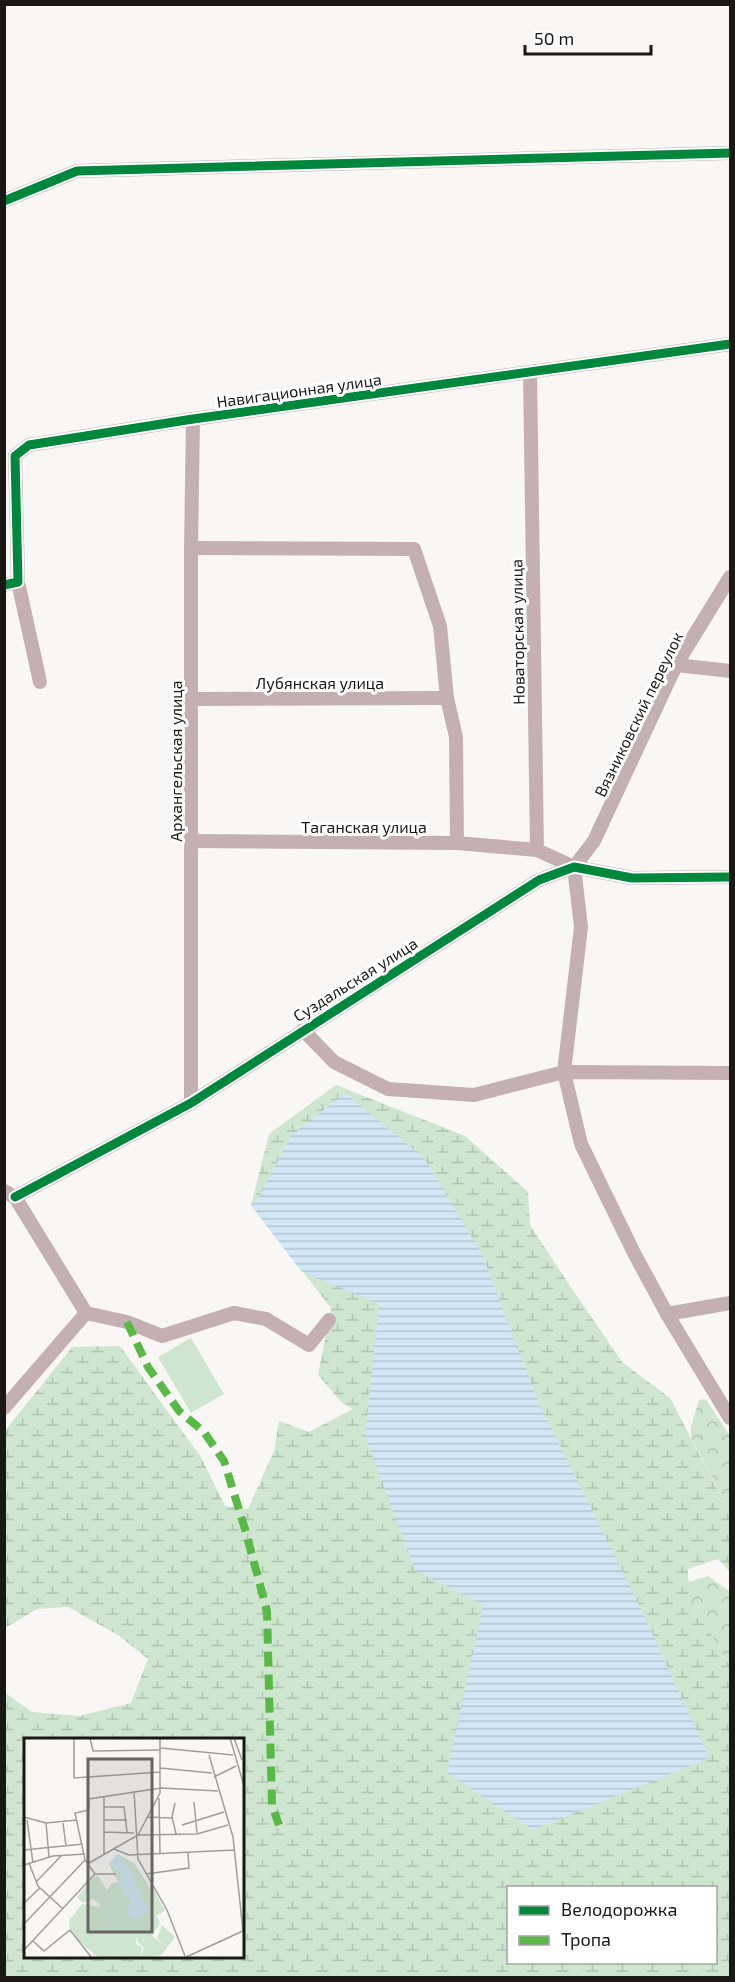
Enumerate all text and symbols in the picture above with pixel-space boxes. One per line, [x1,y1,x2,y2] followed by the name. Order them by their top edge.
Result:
[525,18,651,56] scale bar
[534,27,574,49] text: 50 m
[215,369,383,412] street label: Навигационная улица
[506,559,529,705] street label: Новаторская улица
[590,628,687,800] street label: Вязниковский переулок
[256,673,384,693] street label: Лубянская улица
[166,680,186,842] street label: Архангельская улица
[301,817,427,837] street label: Таганская улица
[289,933,421,1026] street label: Суздальская улица
[24,1738,244,1958] inset map
[507,1886,717,1964] legend
[561,1898,677,1920] text: Велодорожка
[561,1928,611,1950] text: Тропа

